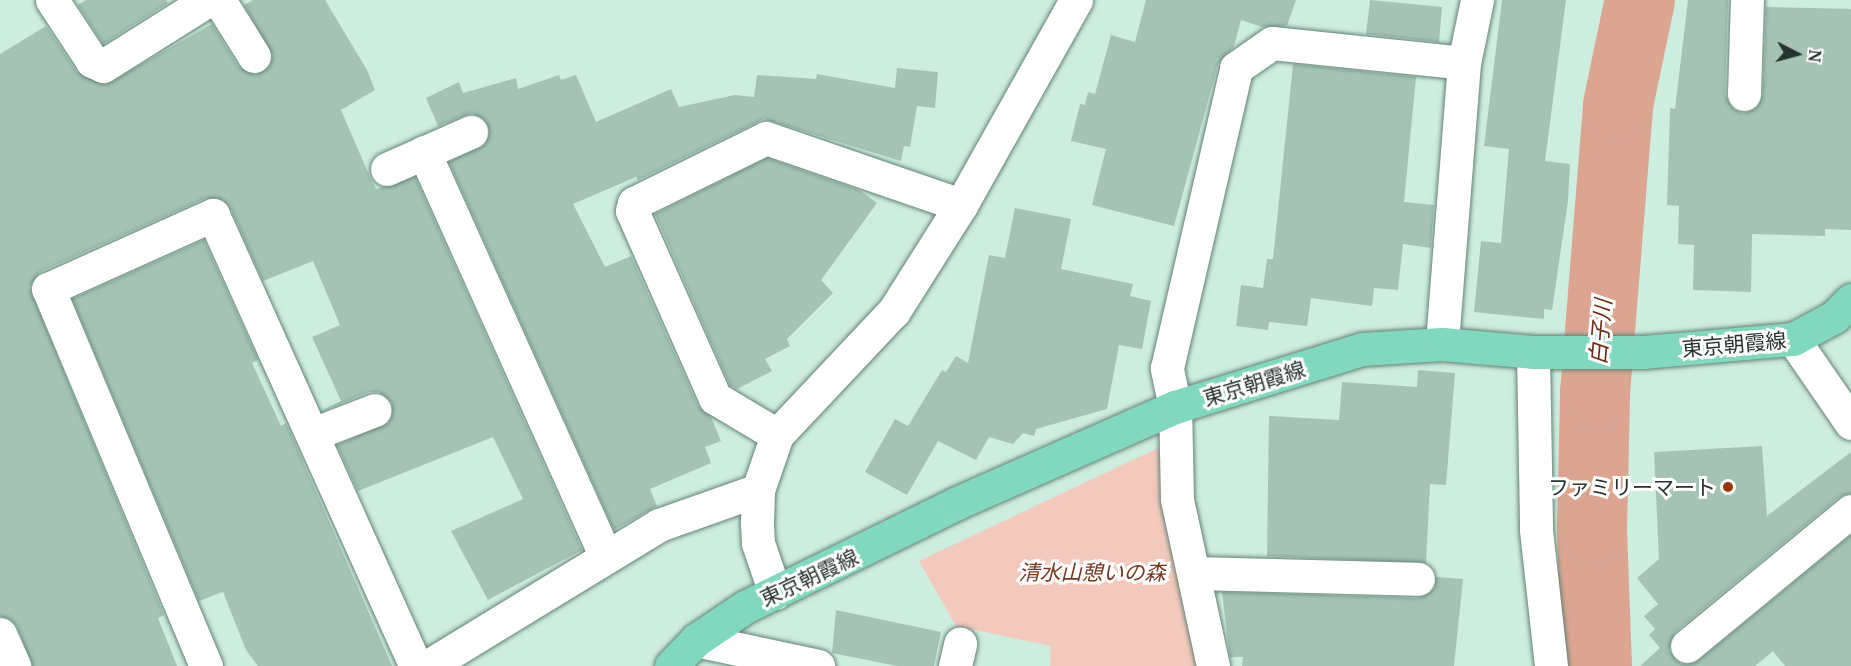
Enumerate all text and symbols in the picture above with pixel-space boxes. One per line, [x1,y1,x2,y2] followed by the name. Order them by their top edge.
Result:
[1767,24,1827,84] north arrow
[1803,48,1827,63] text: N
[1584,298,1616,366] water label: 白子川
[1681,327,1787,361] street label: 東京朝霞線
[1200,356,1308,410] street label: 東京朝霞線
[1548,474,1716,500] place label: ファミリーマート
[1721,480,1735,494] marker: ファミリーマート
[756,543,862,611] street label: 東京朝霞線
[1019,559,1165,585] park label: 清水山憩いの森

